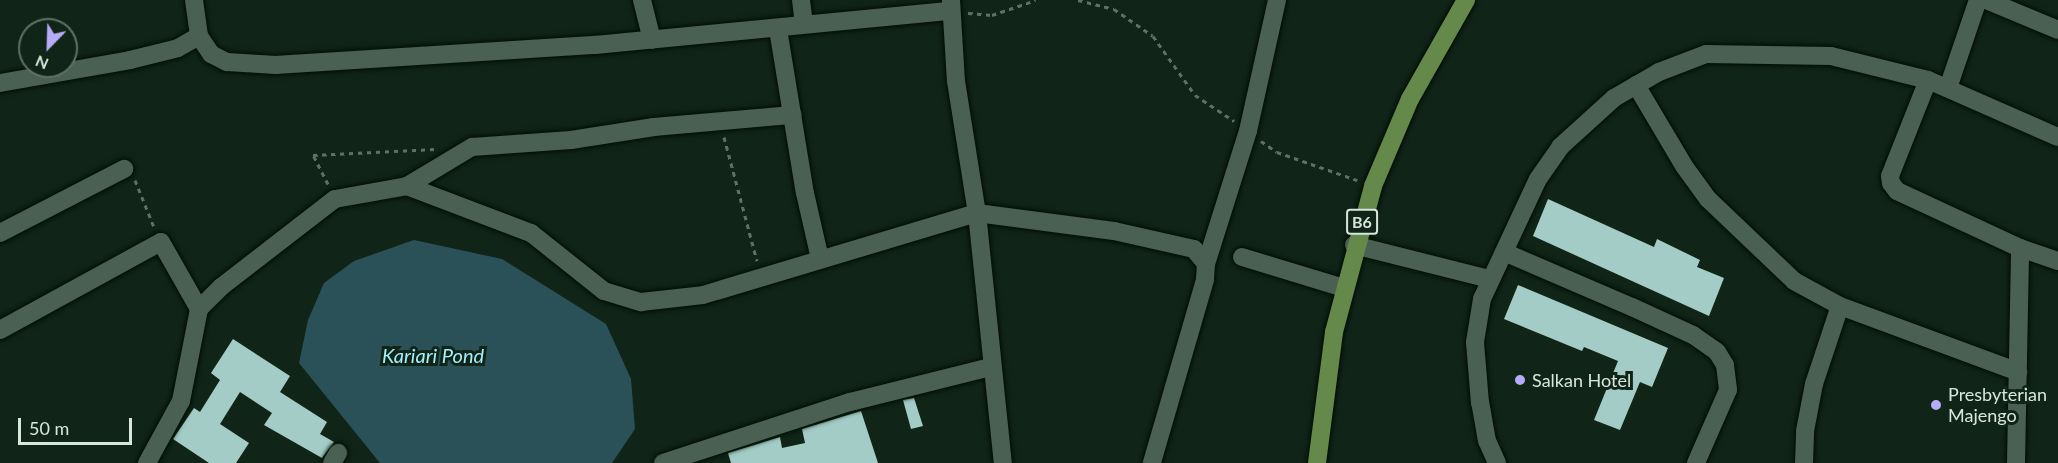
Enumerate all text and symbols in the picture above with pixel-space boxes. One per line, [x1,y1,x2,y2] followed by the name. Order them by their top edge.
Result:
[18,18,78,78] north arrow
[32,52,51,74] text: N
[1346,209,1378,235] road number: B6
[382,343,484,367] water label: Kariari Pond
[1532,369,1631,391] place label: Salkan Hotel
[1513,373,1527,387] marker: Salkan Hotel
[1948,384,2047,426] place label: Presbyterian Majengo
[1929,398,1943,412] marker: Presbyterian Majengo
[21,406,135,444] scale bar
[29,417,69,439] text: 50 m

